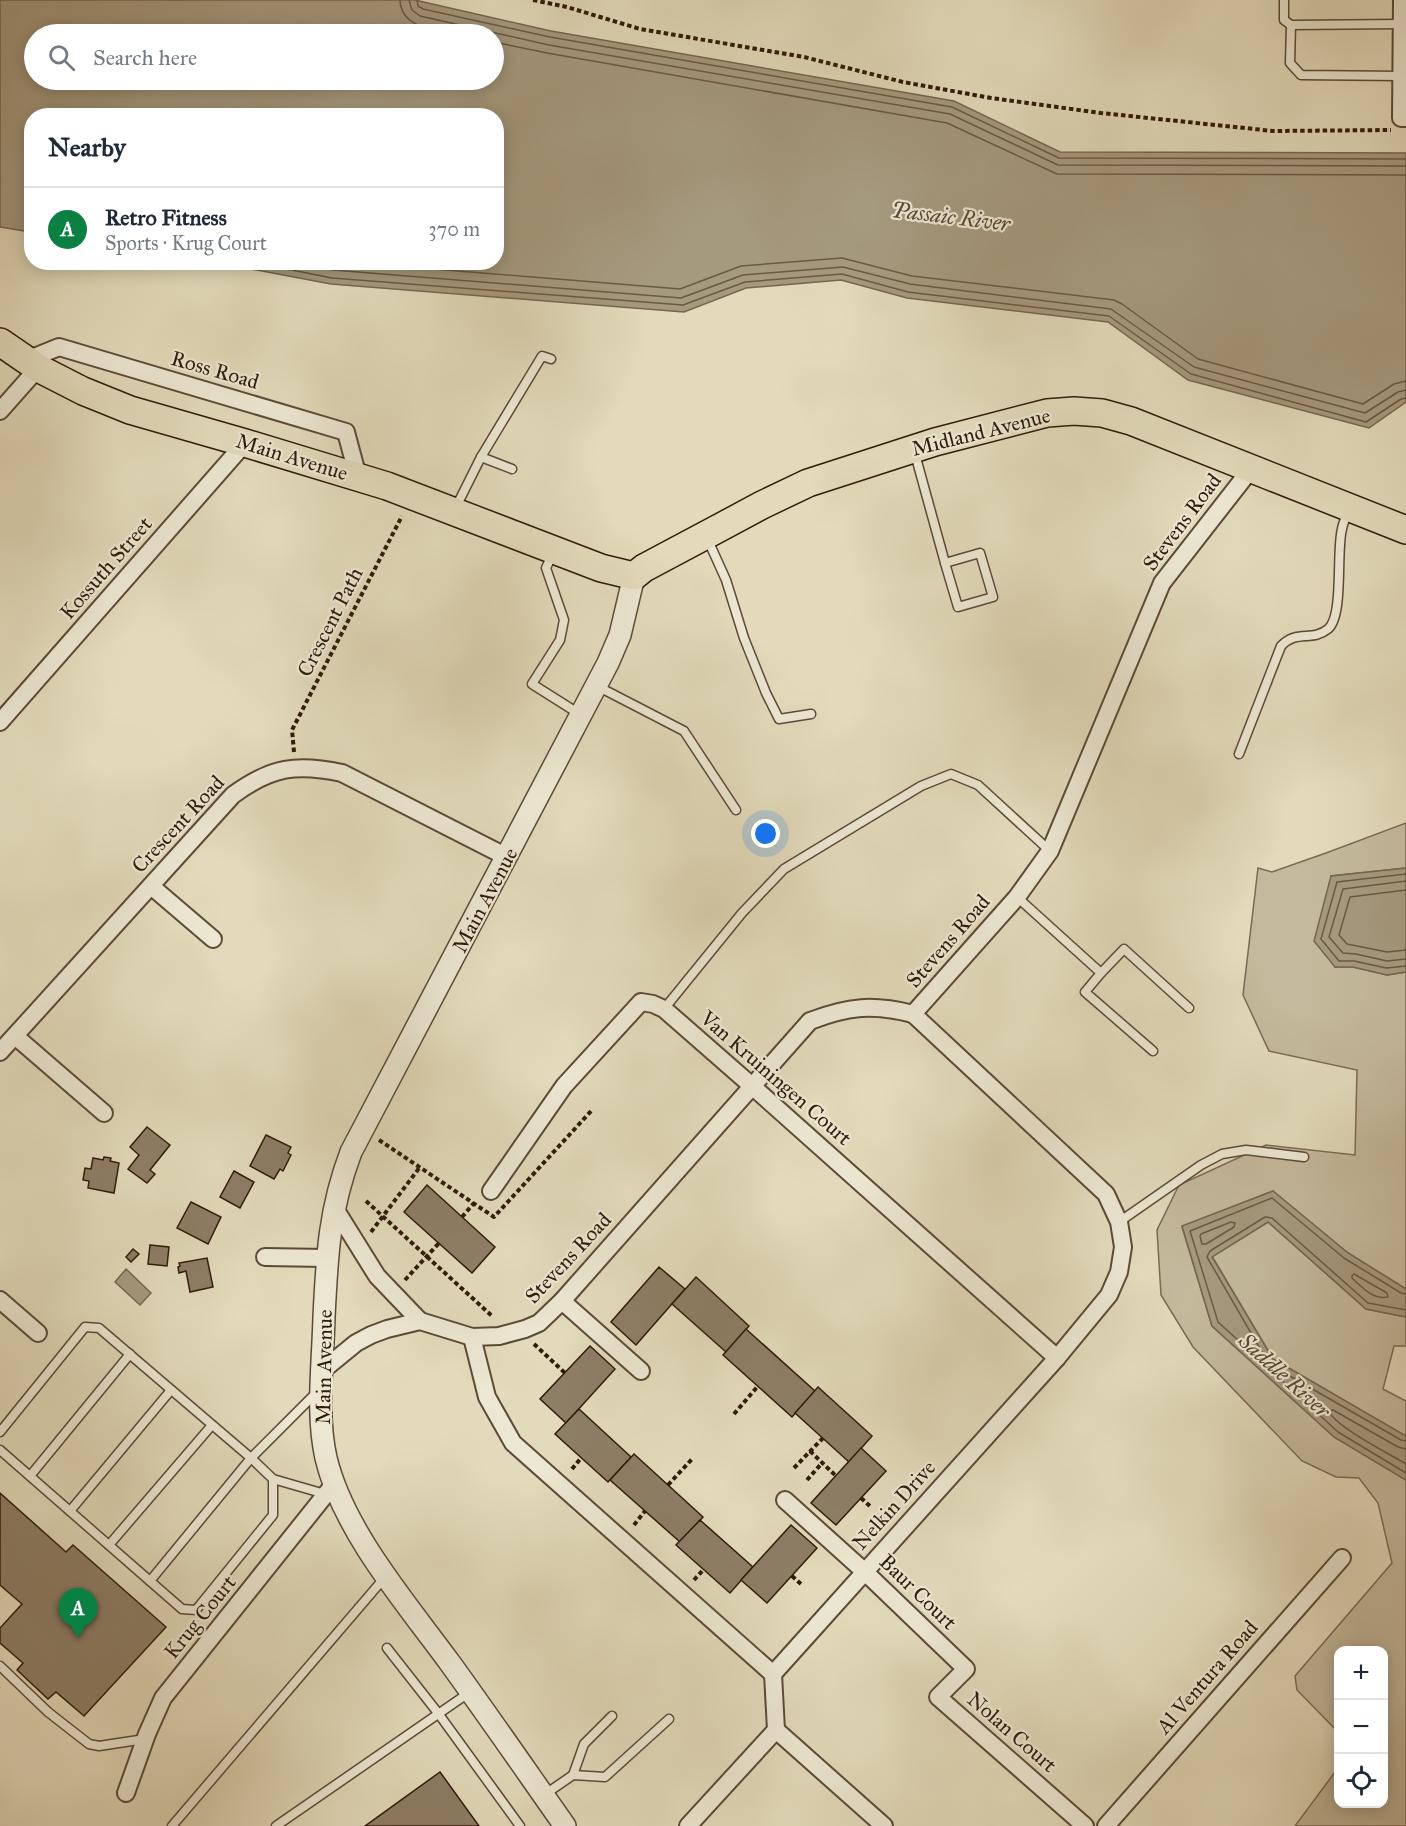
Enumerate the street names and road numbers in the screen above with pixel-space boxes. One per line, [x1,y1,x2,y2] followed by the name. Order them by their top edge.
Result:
[168,345,262,395] street label: Ross Road
[909,402,1053,462] street label: Midland Avenue
[233,428,351,486] street label: Main Avenue
[1137,468,1227,576] street label: Stevens Road
[54,511,158,625] street label: Kossuth Street
[291,563,369,681] street label: Crescent Path
[126,769,230,878] street label: Crescent Road
[446,843,524,957] street label: Main Avenue
[900,889,996,993] street label: Stevens Road
[694,1005,857,1151] street label: Van Kruiningen Court
[519,1207,617,1309] street label: Stevens Road
[310,1309,338,1425] street label: Main Avenue
[847,1455,941,1555] street label: Nelkin Drive
[874,1549,963,1636] street label: Baur Court
[158,1570,242,1664] street label: Krug Court
[1150,1614,1264,1740] street label: Al Ventura Road
[962,1686,1062,1778] street label: Nolan Court

